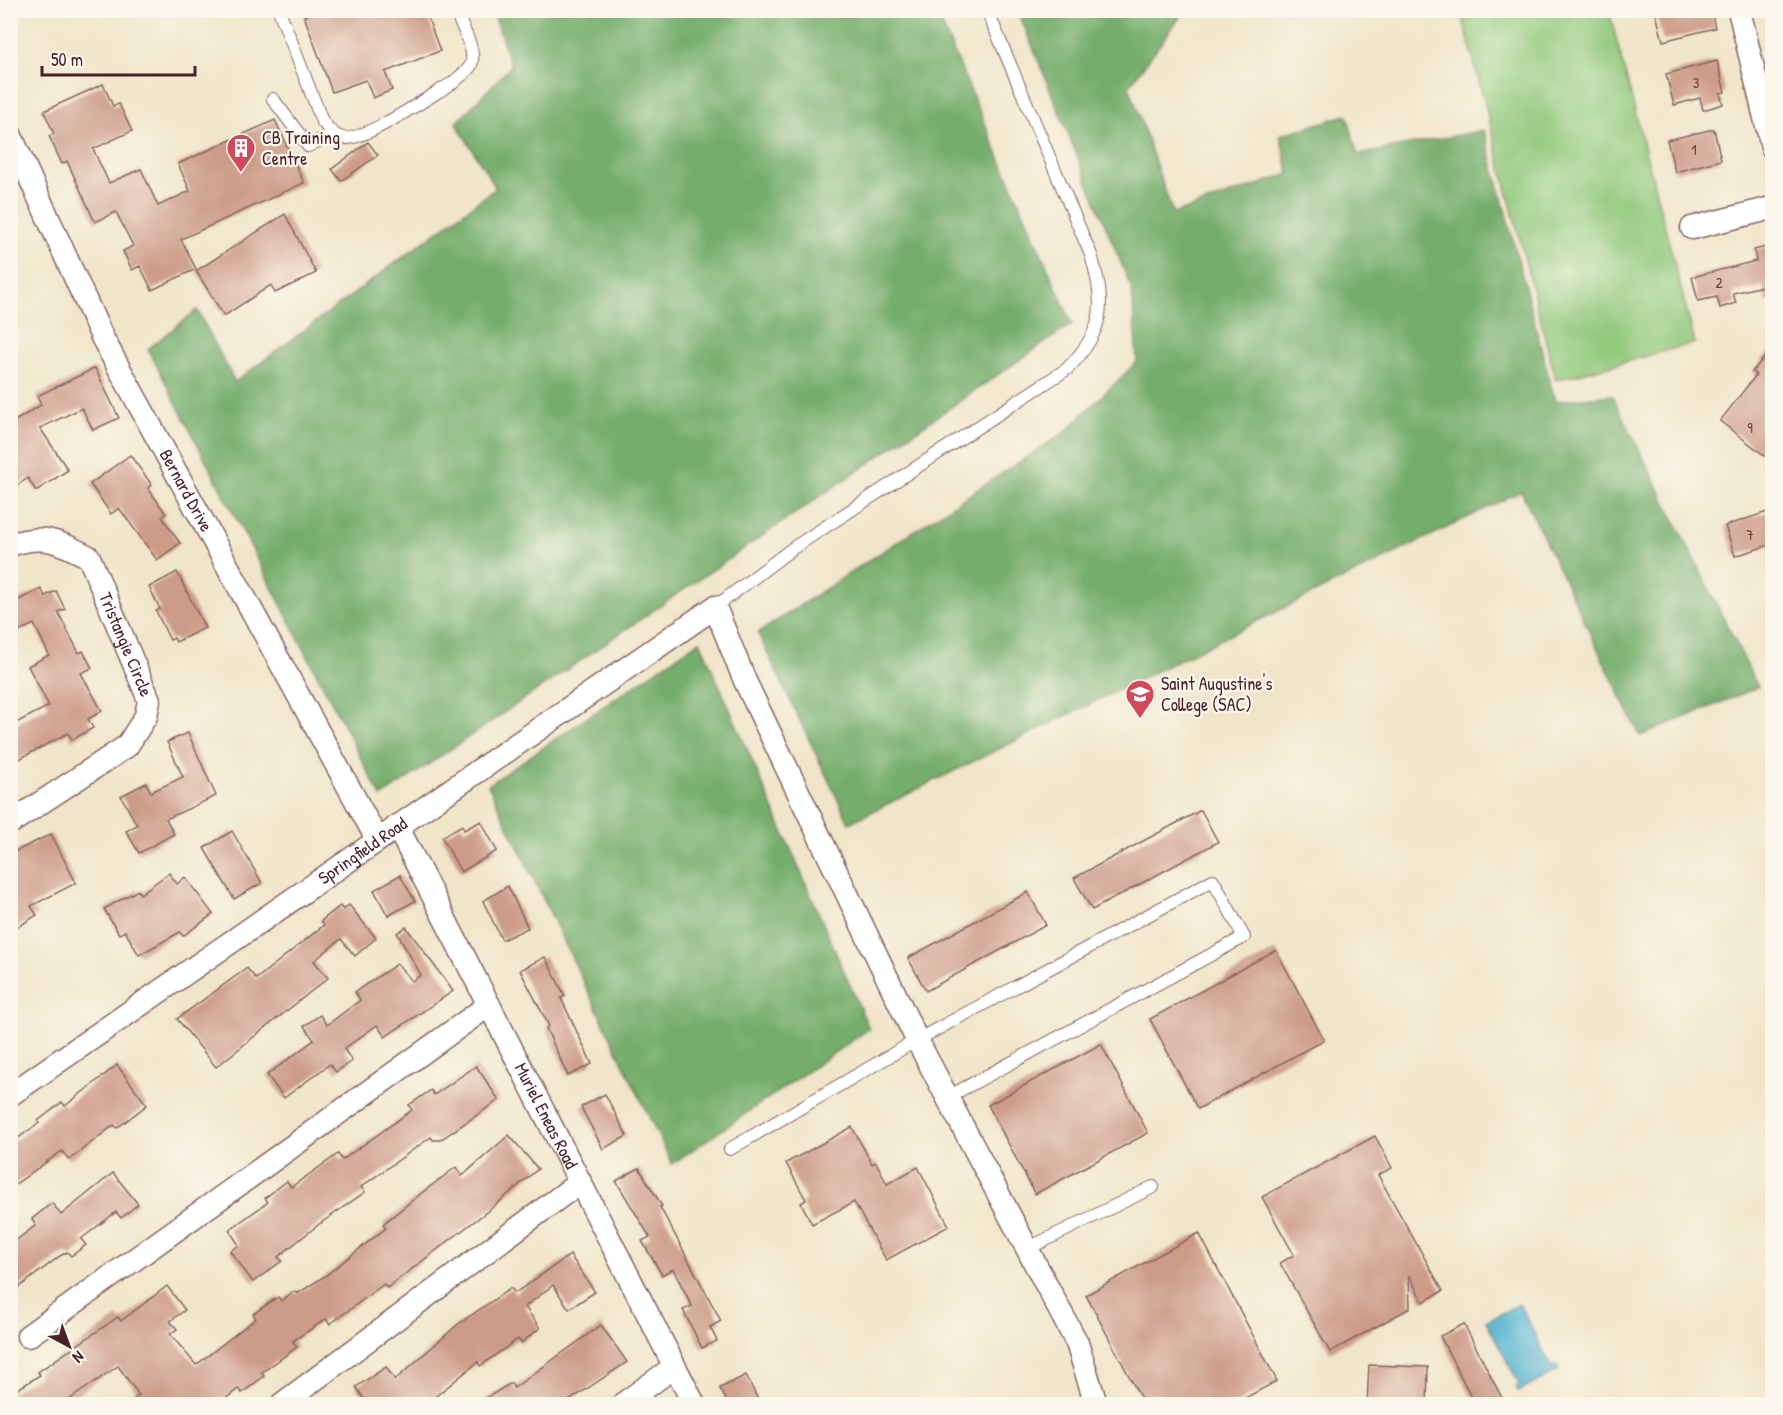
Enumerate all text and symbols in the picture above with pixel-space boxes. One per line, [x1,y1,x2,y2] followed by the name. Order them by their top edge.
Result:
[42,39,195,77] scale bar
[51,47,83,72] text: 50 m
[1693,72,1700,93] house number: 3
[262,125,340,171] place label: CB Training Centre
[225,132,257,174] building icon: CB Training Centre
[1691,139,1697,160] house number: 1
[1715,272,1723,293] house number: 2
[1747,417,1753,438] house number: 9
[154,445,219,536] street label: Bernard Drive
[1746,524,1754,545] house number: 7
[93,588,159,700] street label: Tristangie Circle
[1161,671,1272,717] place label: Saint Augustine's College (SAC)
[1124,678,1156,720] school or university icon: Saint Augustine's College (SAC)
[313,811,412,890] street label: Springfield Road
[509,1058,584,1173] street label: Muriel Eneas Road
[39,1316,99,1376] north arrow
[68,1346,89,1369] text: N

